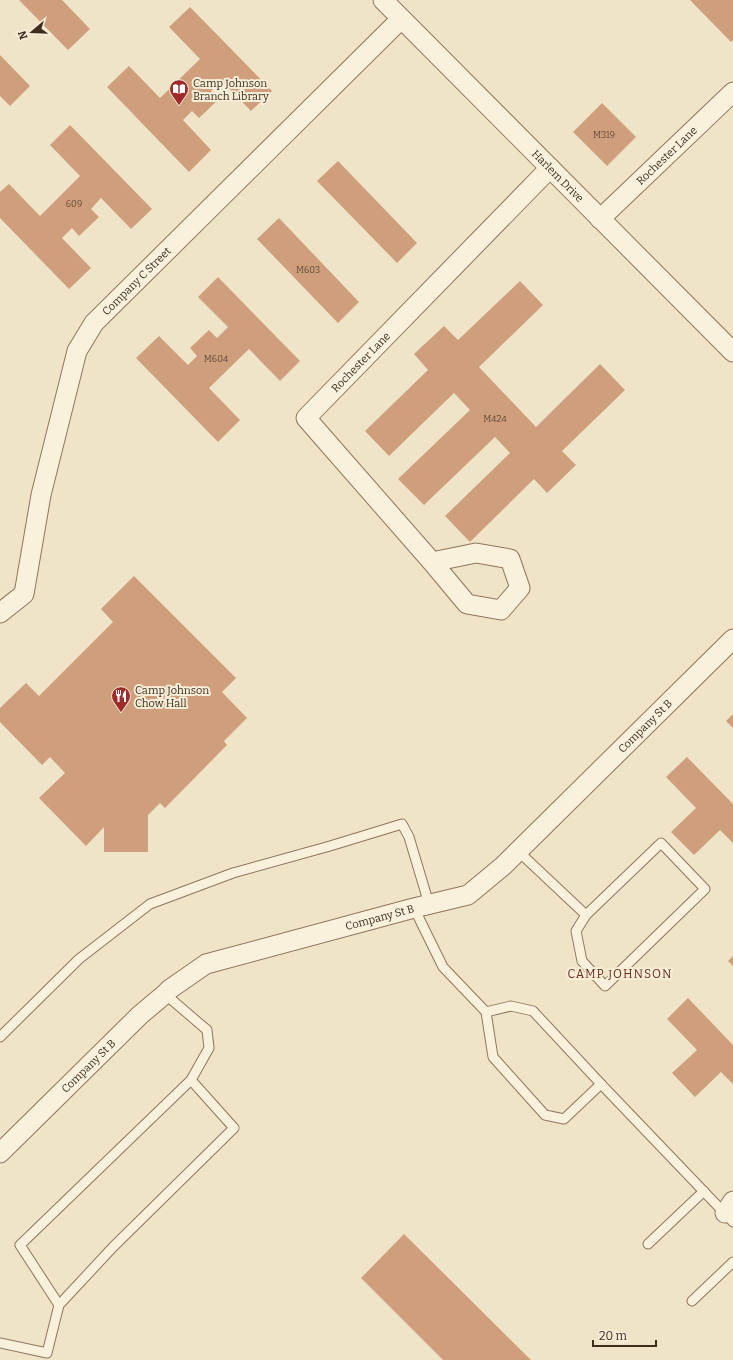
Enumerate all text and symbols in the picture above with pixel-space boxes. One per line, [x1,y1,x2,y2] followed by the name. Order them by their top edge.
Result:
[12,12,52,52] north arrow
[15,28,31,41] text: N
[193,77,269,103] place label: Camp Johnson Branch Library
[168,78,190,106] library icon: Camp Johnson Branch Library
[634,124,700,187] street label: Rochester Lane
[593,130,615,140] house number: M319
[529,147,587,205] street label: Harlem Drive
[66,199,82,209] house number: 609
[99,244,173,318] street label: Company C Street
[296,265,320,275] house number: M603
[328,329,393,395] street label: Rochester Lane
[204,354,229,364] house number: M604
[483,414,507,424] house number: M424
[135,684,209,710] place label: Camp Johnson Chow Hall
[110,685,132,713] restaurant icon: Camp Johnson Chow Hall
[615,696,675,755] street label: Company St B
[344,902,415,933] street label: Company St B
[567,967,673,981] district label: CAMP JOHNSON
[59,1037,118,1095] street label: Company St B
[593,1322,656,1348] scale bar
[599,1329,628,1343] text: 20 m

